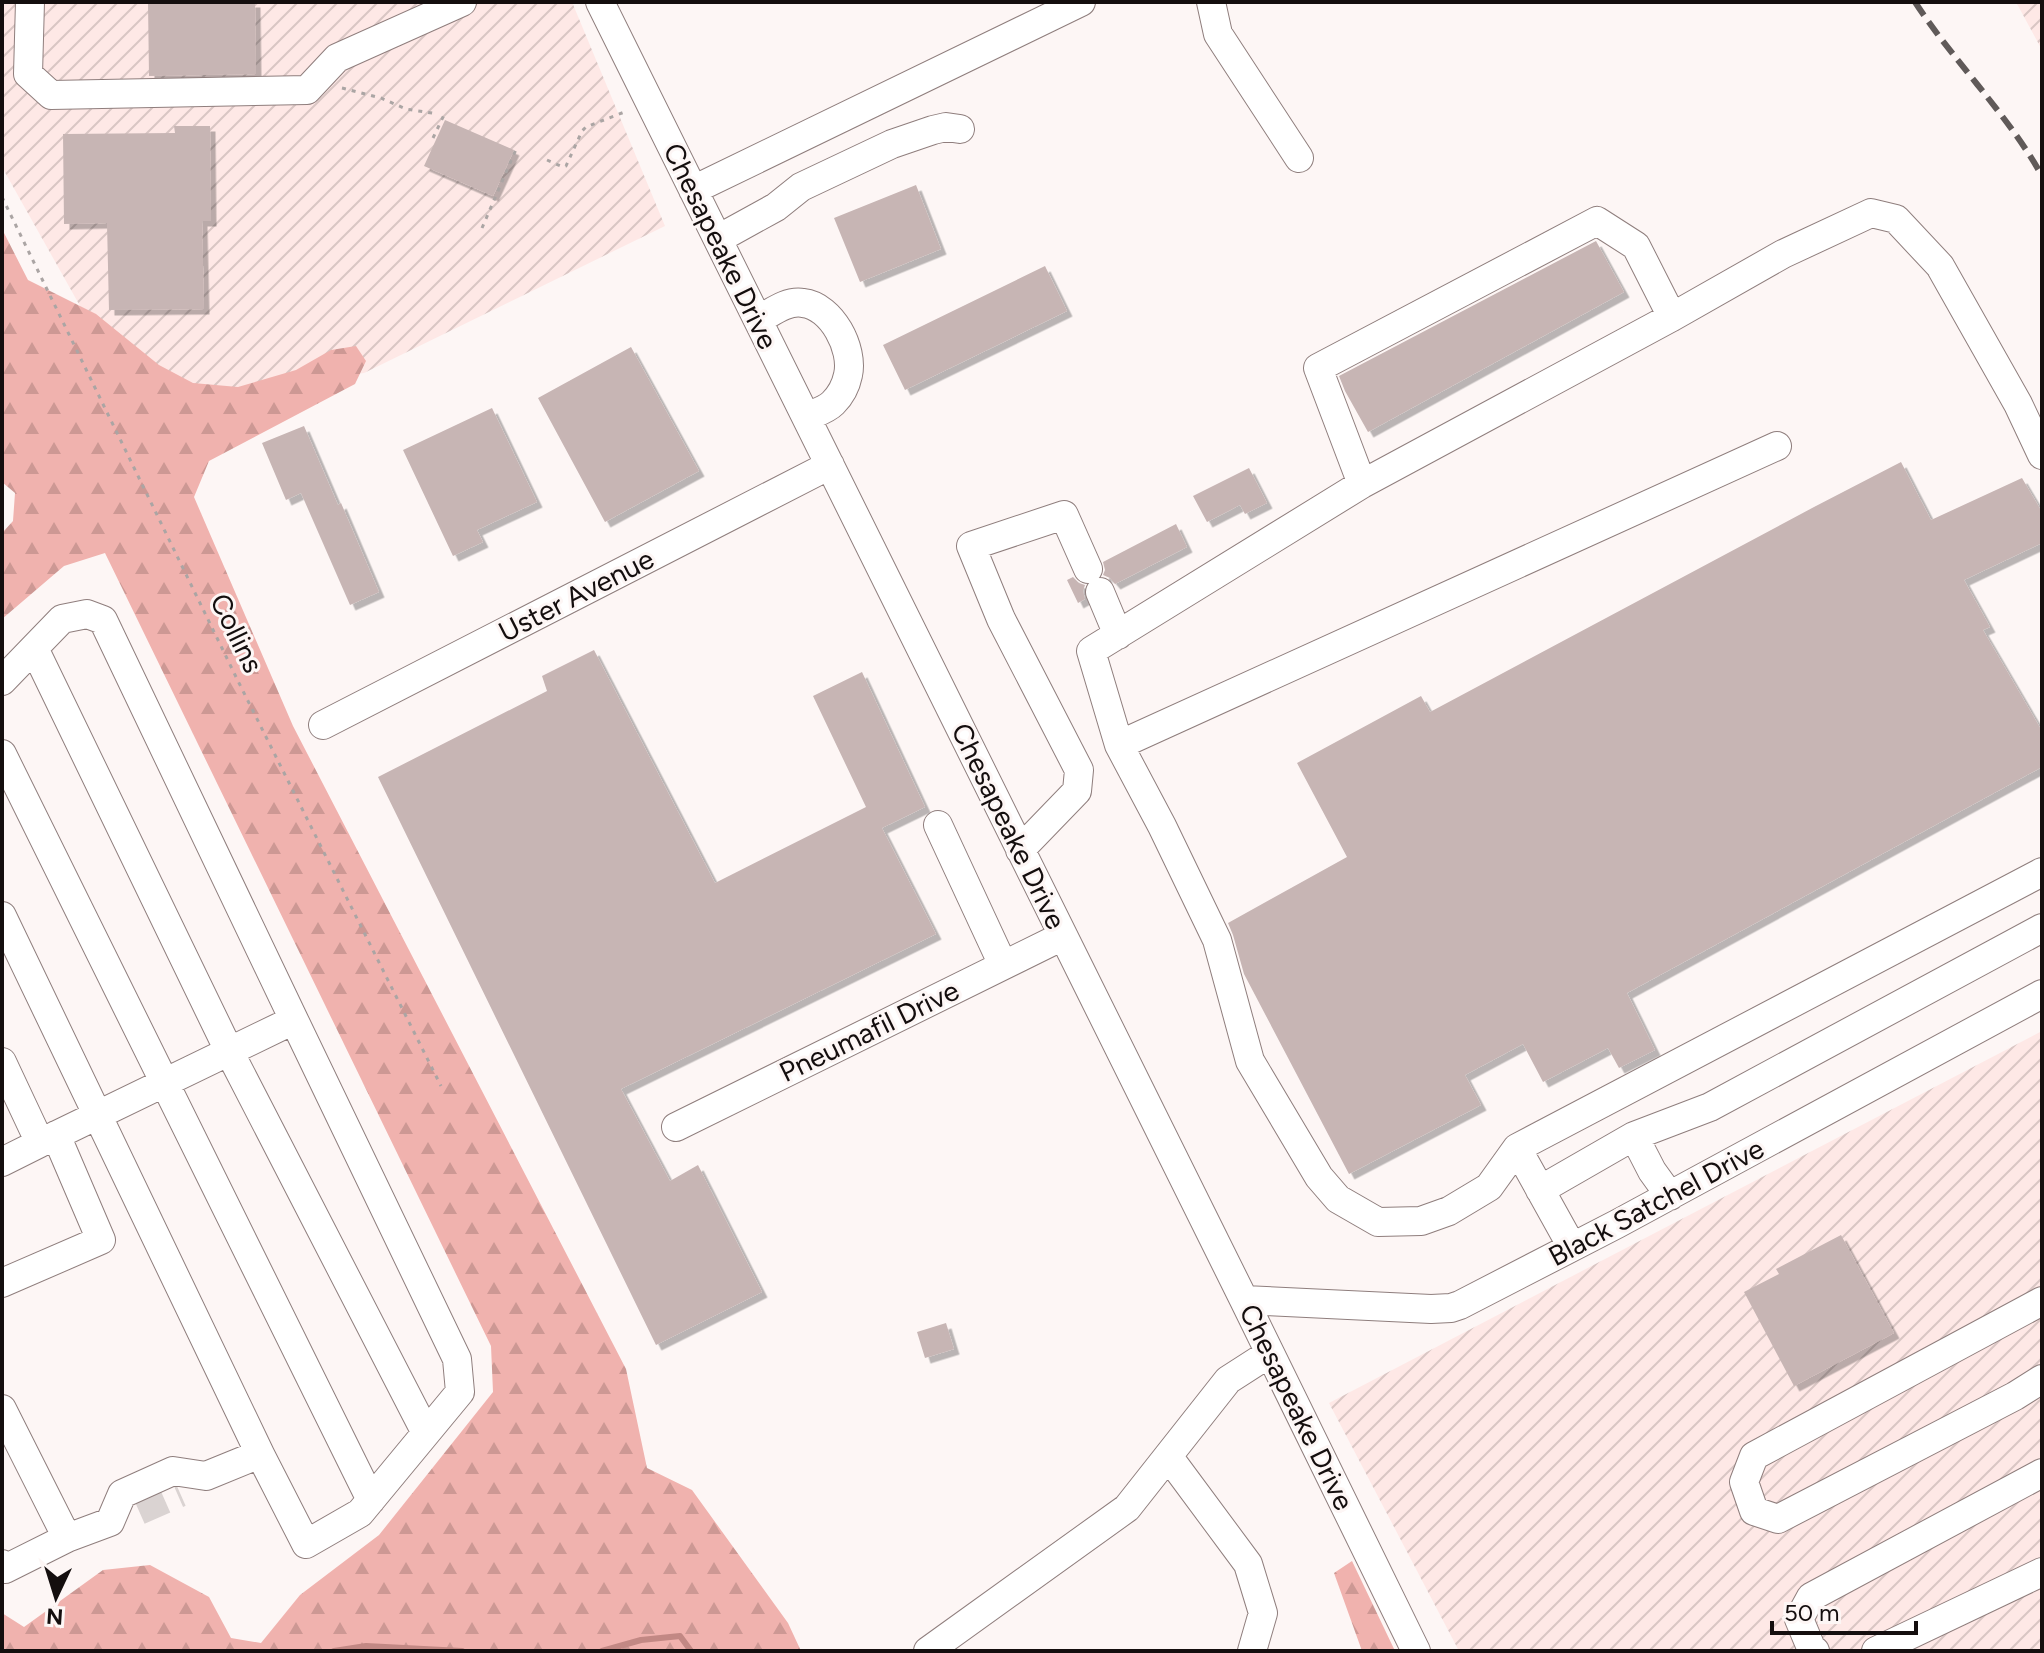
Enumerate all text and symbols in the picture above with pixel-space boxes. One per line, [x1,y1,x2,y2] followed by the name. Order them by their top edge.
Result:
[656,138,786,354] street label: Chesapeake Drive
[493,541,659,649] street label: Uster Avenue
[203,588,271,678] street label: Collins
[944,718,1074,934] street label: Chesapeake Drive
[774,973,964,1089] street label: Pneumafil Drive
[1542,1131,1770,1273] street label: Black Satchel Drive
[1232,1299,1362,1515] street label: Chesapeake Drive
[16,1557,96,1637] north arrow
[1772,1585,1916,1635] scale bar
[1784,1598,1840,1627] text: 50 m
[45,1602,64,1631] text: N

